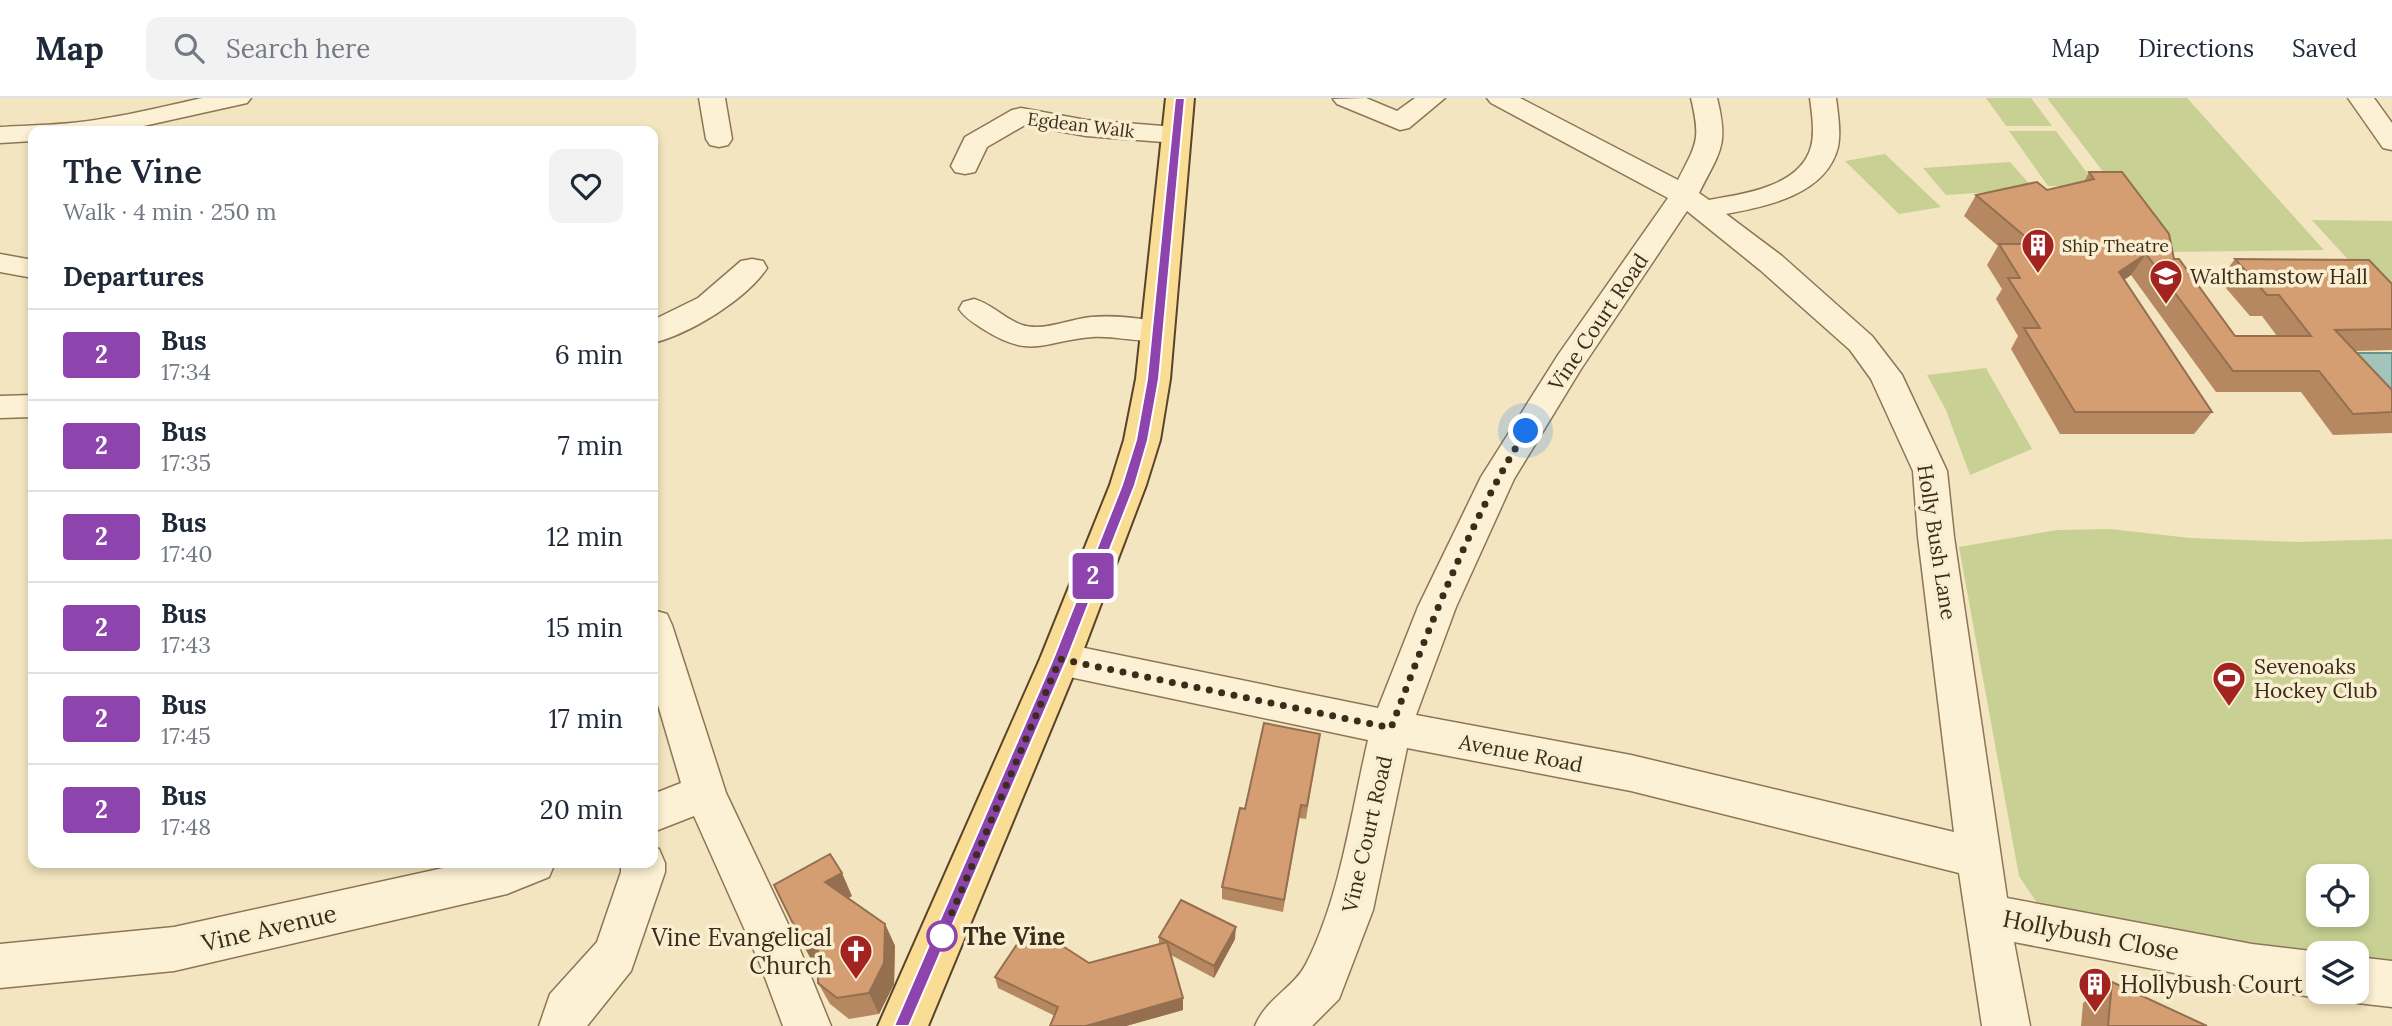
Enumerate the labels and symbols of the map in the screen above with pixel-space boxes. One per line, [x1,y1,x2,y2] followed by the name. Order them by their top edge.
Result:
[1026,107,1136,143] street label: Egdean Walk
[2019,226,2057,275] building icon: Ship Theatre
[2062,234,2169,257] place label: Ship Theatre
[1541,248,1654,397] street label: Vine Court Road
[2147,257,2185,306] school or university icon: Walthamstow Hall
[2190,263,2368,290] place label: Walthamstow Hall
[1508,413,1543,448] your location
[1911,462,1963,622] street label: Holly Bush Lane
[1070,553,1116,599] line badge: 2
[2254,653,2378,704] place label: Sevenoaks Hockey Club
[2210,659,2248,708] sports icon: Sevenoaks Hockey Club
[1456,728,1585,778] street label: Avenue Road
[1336,753,1398,916] street label: Vine Court Road
[198,897,339,959] street label: Vine Avenue
[2000,903,2182,967] street label: Hollybush Close
[927,921,957,951] marker: The Vine
[963,921,1065,952] place label: The Vine
[650,922,832,981] place label: Vine Evangelical Church
[837,932,875,981] church icon: Vine Evangelical Church
[2076,965,2114,1014] building icon: Hollybush Court
[2120,969,2304,1000] place label: Hollybush Court

